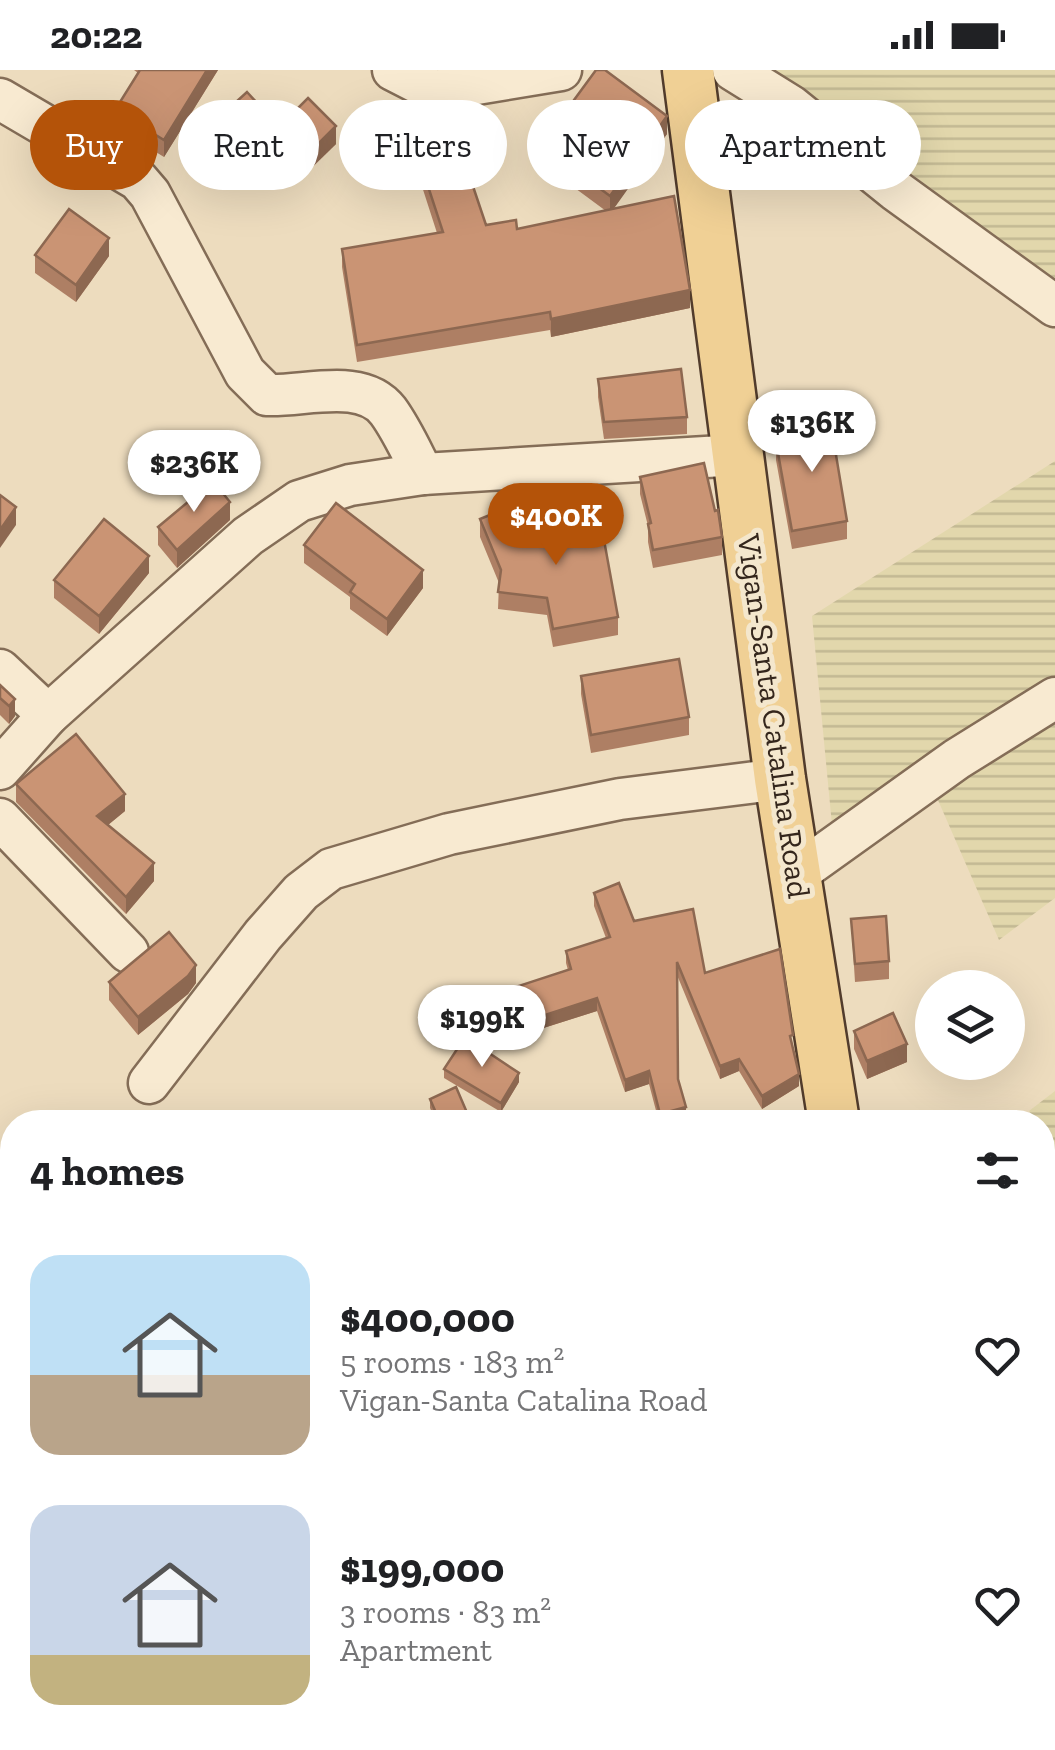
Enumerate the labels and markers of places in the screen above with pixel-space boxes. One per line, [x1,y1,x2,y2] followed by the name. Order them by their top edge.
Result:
[742,390,882,475] pin: $136K
[124,430,264,515] pin: $236K
[486,483,626,568] pin: $400K
[412,985,552,1070] pin: $199K

